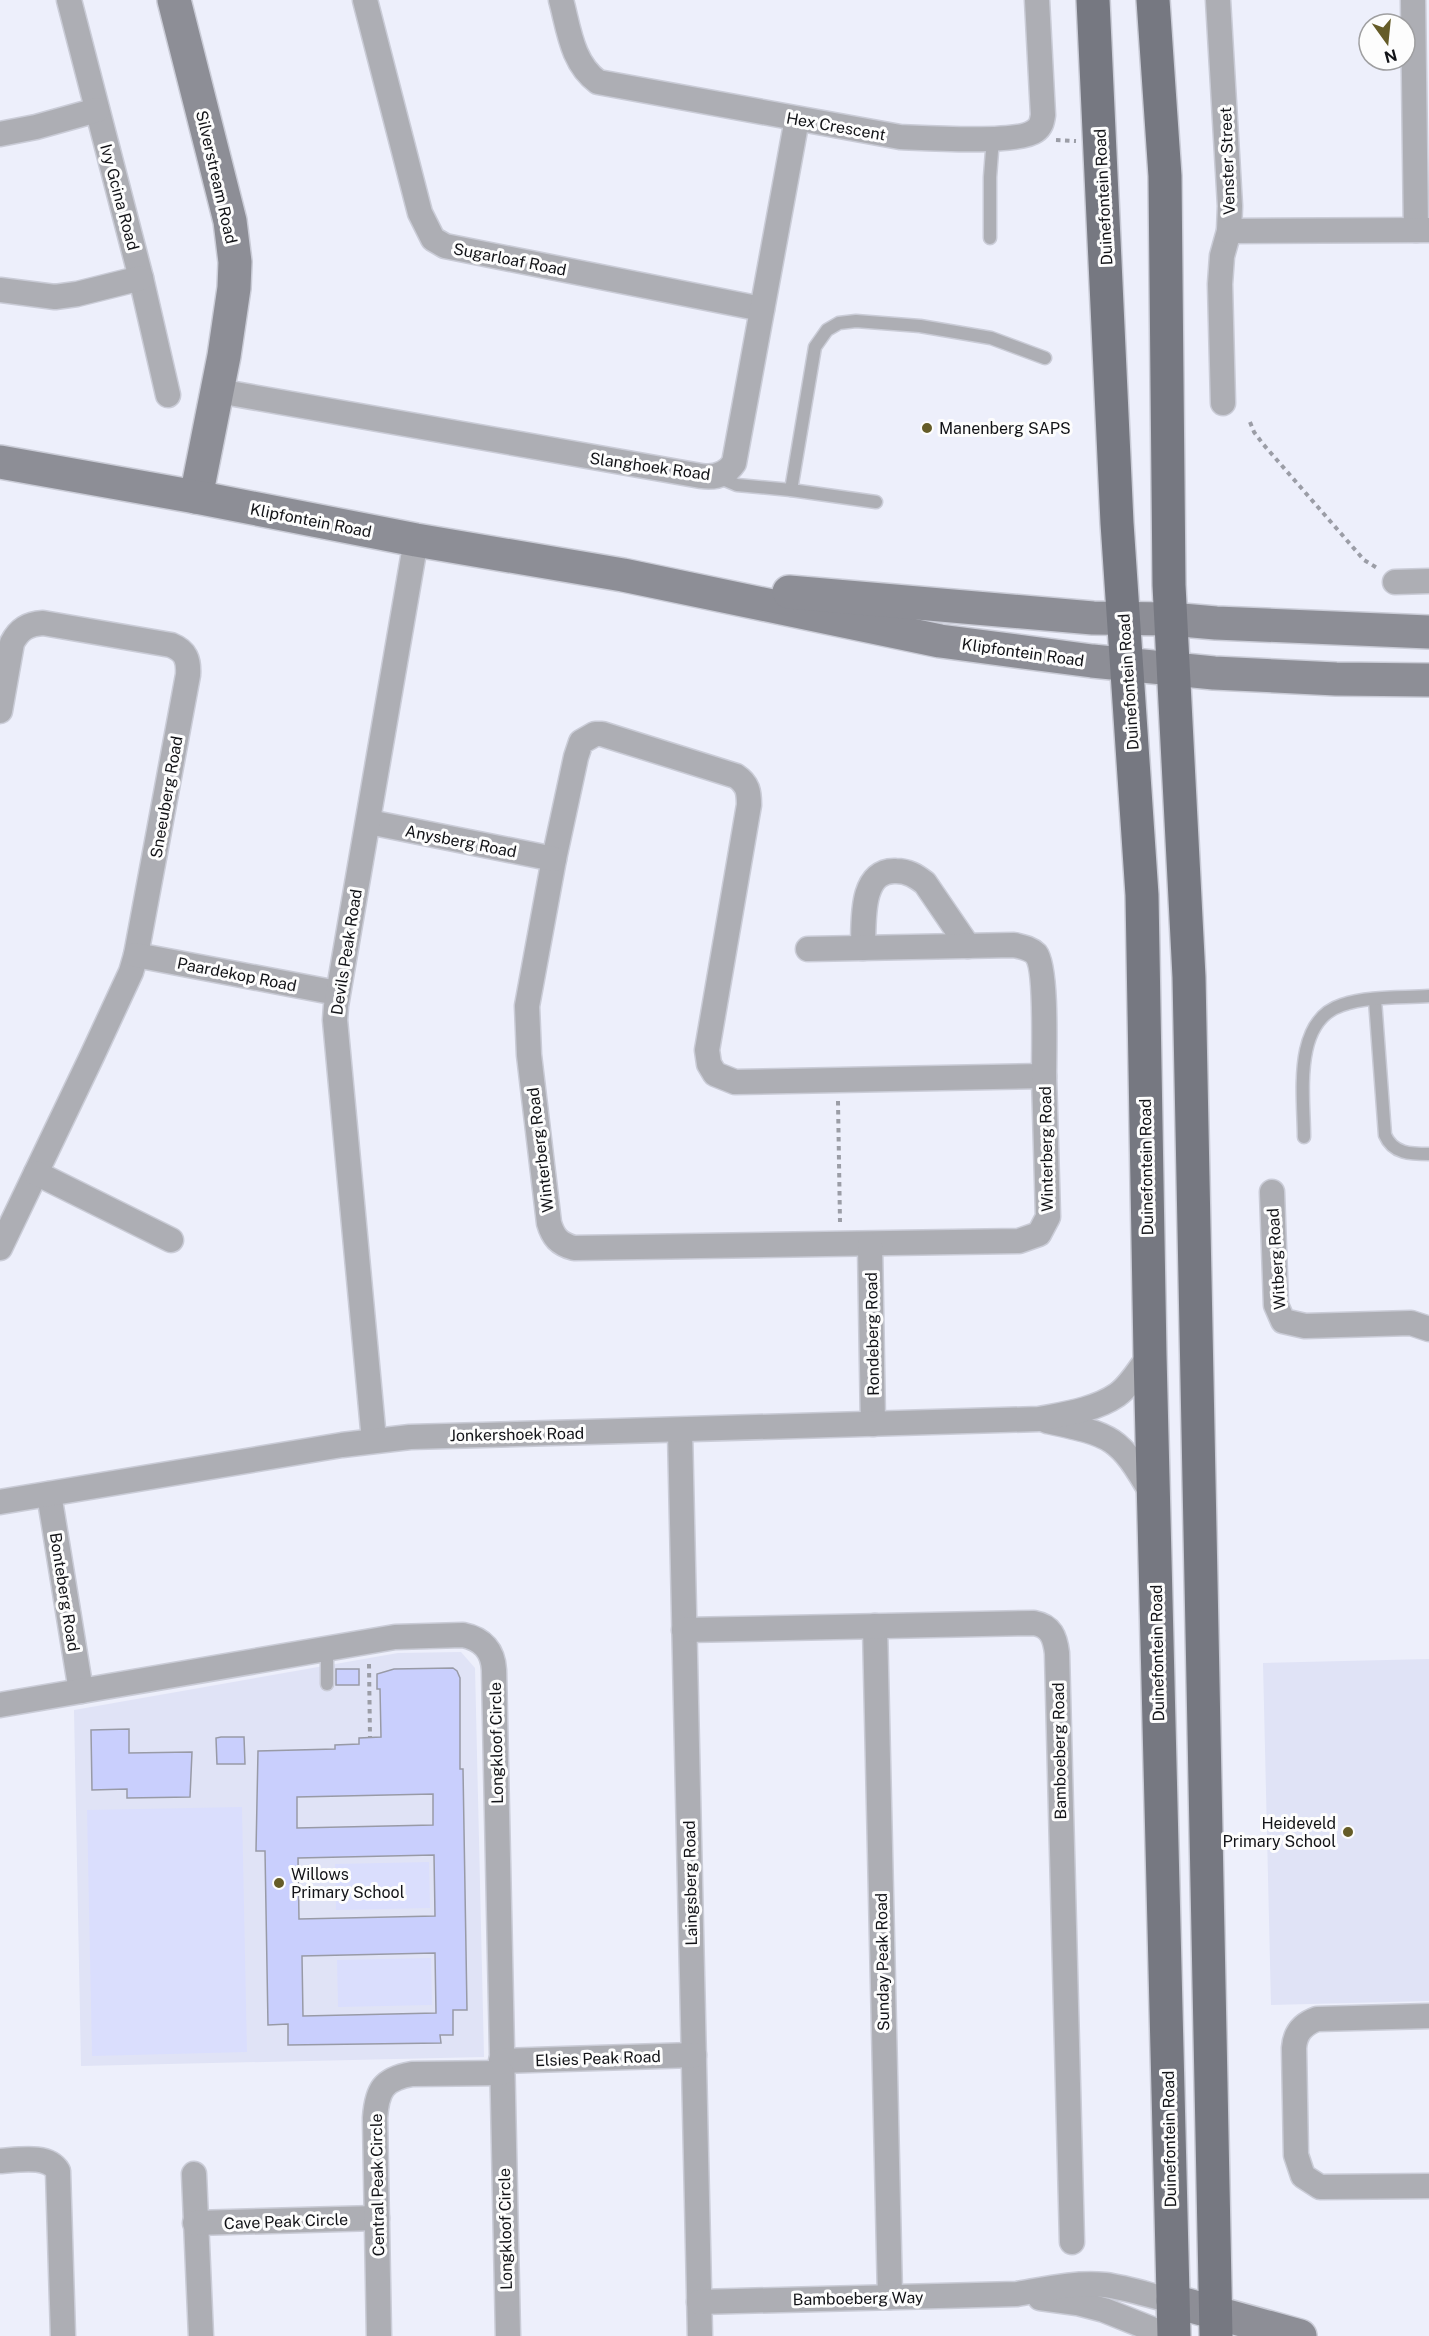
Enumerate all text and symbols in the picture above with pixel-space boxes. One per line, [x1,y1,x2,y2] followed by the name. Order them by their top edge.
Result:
[1357,12,1417,72] north arrow
[1382,45,1399,67] text: N
[1216,107,1239,215] street label: Venster Street
[785,108,887,145] street label: Hex Crescent
[192,109,241,246] street label: Silverstream Road
[1090,128,1117,266] street label: Duinefontein Road
[96,142,143,252] street label: Ivy Gcina Road
[452,239,568,280] street label: Sugarloaf Road
[939,419,1071,438] place label: Manenberg SAPS
[920,421,934,435] marker: Manenberg SAPS
[588,449,711,484] street label: Slanghoek Road
[249,499,373,542] street label: Klipfontein Road
[1114,613,1143,751] street label: Duinefontein Road
[961,635,1085,670] street label: Klipfontein Road
[146,734,187,860] street label: Sneeuberg Road
[404,821,518,862] street label: Anysberg Road
[327,888,366,1016] street label: Devils Peak Road
[176,954,298,995] street label: Paardekop Road
[523,1086,558,1214] street label: Winterberg Road
[1036,1086,1057,1212] street label: Winterberg Road
[1136,1098,1157,1236] street label: Duinefontein Road
[1263,1208,1290,1310] street label: Witberg Road
[862,1272,883,1396] street label: Rondeberg Road
[450,1424,584,1445] street label: Jonkershoek Road
[46,1531,83,1653] street label: Bonteberg Road
[1147,1584,1168,1722] street label: Duinefontein Road
[486,1682,507,1804] street label: Longkloof Circle
[1049,1682,1070,1820] street label: Bamboeberg Road
[1222,1814,1336,1851] place label: Heideveld Primary School
[680,1820,701,1946] street label: Laingsberg Road
[1341,1825,1355,1839] marker: Heideveld Primary School
[291,1865,405,1902] place label: Willows Primary School
[272,1876,286,1890] marker: Willows Primary School
[872,1893,893,2031] street label: Sunday Peak Road
[535,2047,661,2070] street label: Elsies Peak Road
[1159,2070,1180,2208] street label: Duinefontein Road
[367,2113,388,2257] street label: Central Peak Circle
[495,2168,516,2290] street label: Longkloof Circle
[224,2210,348,2233] street label: Cave Peak Circle
[792,2288,924,2309] street label: Bamboeberg Way

